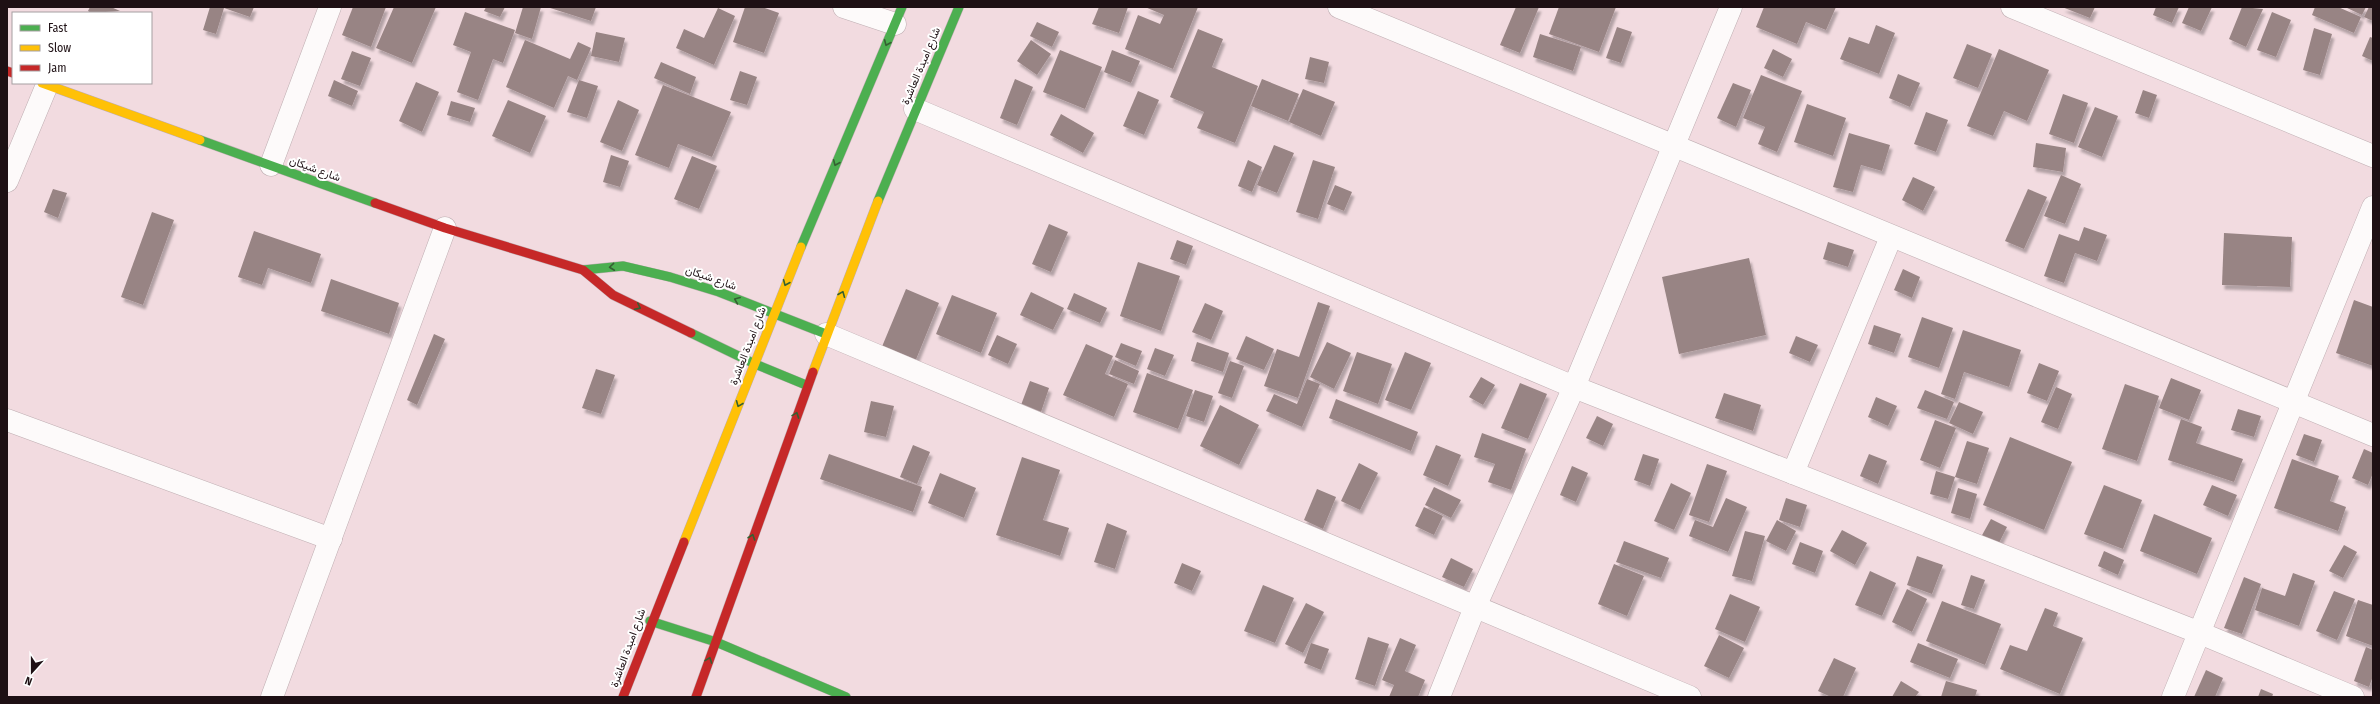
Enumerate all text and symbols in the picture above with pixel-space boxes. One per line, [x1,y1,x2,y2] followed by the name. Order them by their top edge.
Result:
[12,12,152,84] legend
[48,21,67,35] text: Fast
[899,25,944,107] street label: شارع امبدة العاشرة
[883,39,891,46] one-way arrow
[48,41,71,55] text: Slow
[48,61,66,75] text: Jam
[287,154,343,185] street label: شارع شيكان
[833,158,841,166] one-way arrow
[609,262,615,271] one-way arrow
[683,263,739,294] street label: شارع شيكان
[783,279,791,286] one-way arrow
[837,290,845,298] one-way arrow
[733,296,740,304] one-way arrow
[634,302,642,310] one-way arrow
[727,305,770,387] street label: شارع امبدة العاشرة
[736,399,744,407] one-way arrow
[791,412,799,419] one-way arrow
[747,534,756,541] one-way arrow
[608,607,649,689] street label: شارع امبدة العاشرة
[12,652,52,692] north arrow
[705,657,713,664] one-way arrow
[23,674,34,688] text: N

